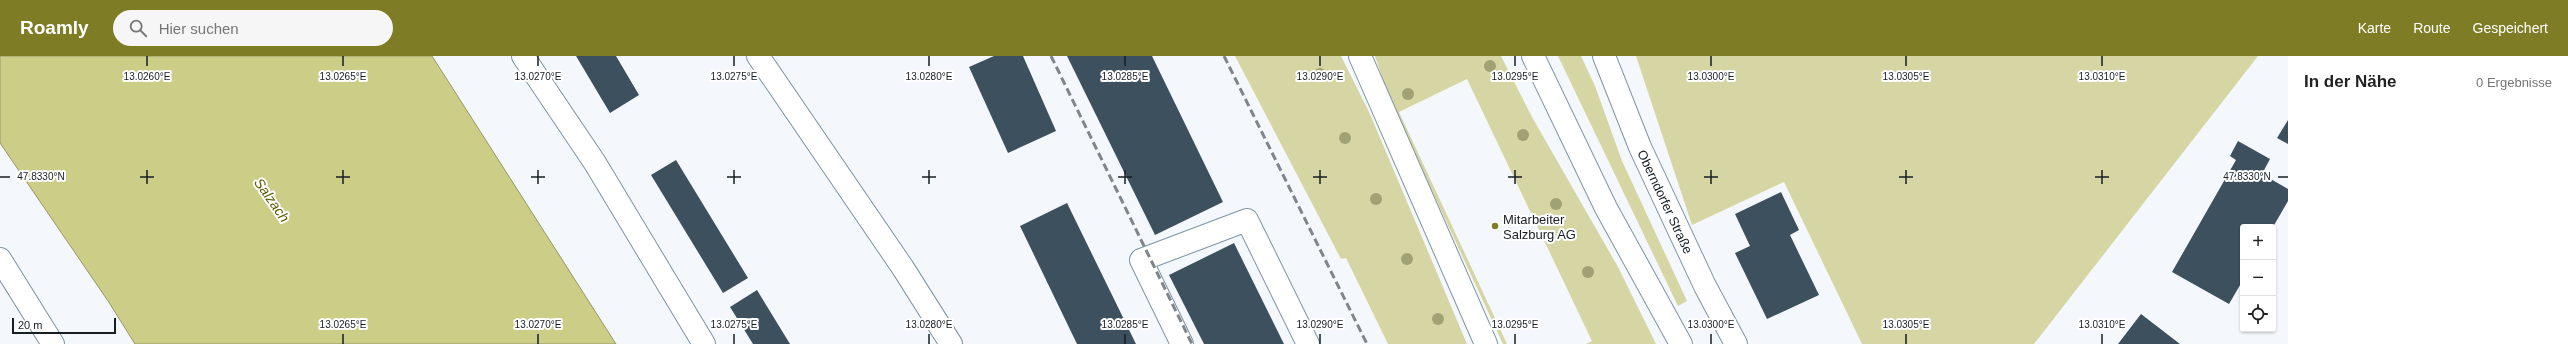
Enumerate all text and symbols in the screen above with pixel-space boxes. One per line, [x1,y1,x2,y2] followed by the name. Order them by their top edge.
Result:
[113,10,393,46] search box
[20,17,89,38] text: Roamly
[127,17,149,39] icon: search
[159,20,239,37] text: Hier suchen
[2358,20,2391,36] text: Karte
[2413,20,2451,36] text: Route
[2473,20,2548,36] text: Gespeichert
[124,71,171,82] text: 13.0260°E
[320,71,367,82] text: 13.0265°E
[515,71,562,82] text: 13.0270°E
[711,71,758,82] text: 13.0275°E
[906,71,953,82] text: 13.0280°E
[1102,71,1149,82] text: 13.0285°E
[1297,71,1344,82] text: 13.0290°E
[1492,71,1539,82] text: 13.0295°E
[1688,71,1735,82] text: 13.0300°E
[1883,71,1930,82] text: 13.0305°E
[2079,71,2126,82] text: 13.0310°E
[2304,72,2397,91] text: In der Nähe
[2476,75,2552,90] text: 0 Ergebnisse
[1635,147,1696,256] street label: Oberndorfer Straße
[17,171,65,182] text: 47.8330°N
[2223,171,2271,182] text: 47.8330°N
[251,175,293,225] water label: Salzach
[1503,212,1576,242] place label: Mitarbeiter Salzburg AG
[1490,221,1500,231] marker: Mitarbeiter Salzburg AG
[2240,224,2276,332] map controls
[2240,224,2276,260] button: +
[2240,260,2276,296] button: −
[2240,296,2276,332] button: locate
[12,316,116,335] scale bar
[18,319,42,331] text: 20 m
[320,319,367,330] text: 13.0265°E
[515,319,562,330] text: 13.0270°E
[711,319,758,330] text: 13.0275°E
[906,319,953,330] text: 13.0280°E
[1102,319,1149,330] text: 13.0285°E
[1297,319,1344,330] text: 13.0290°E
[1492,319,1539,330] text: 13.0295°E
[1688,319,1735,330] text: 13.0300°E
[1883,319,1930,330] text: 13.0305°E
[2079,319,2126,330] text: 13.0310°E

